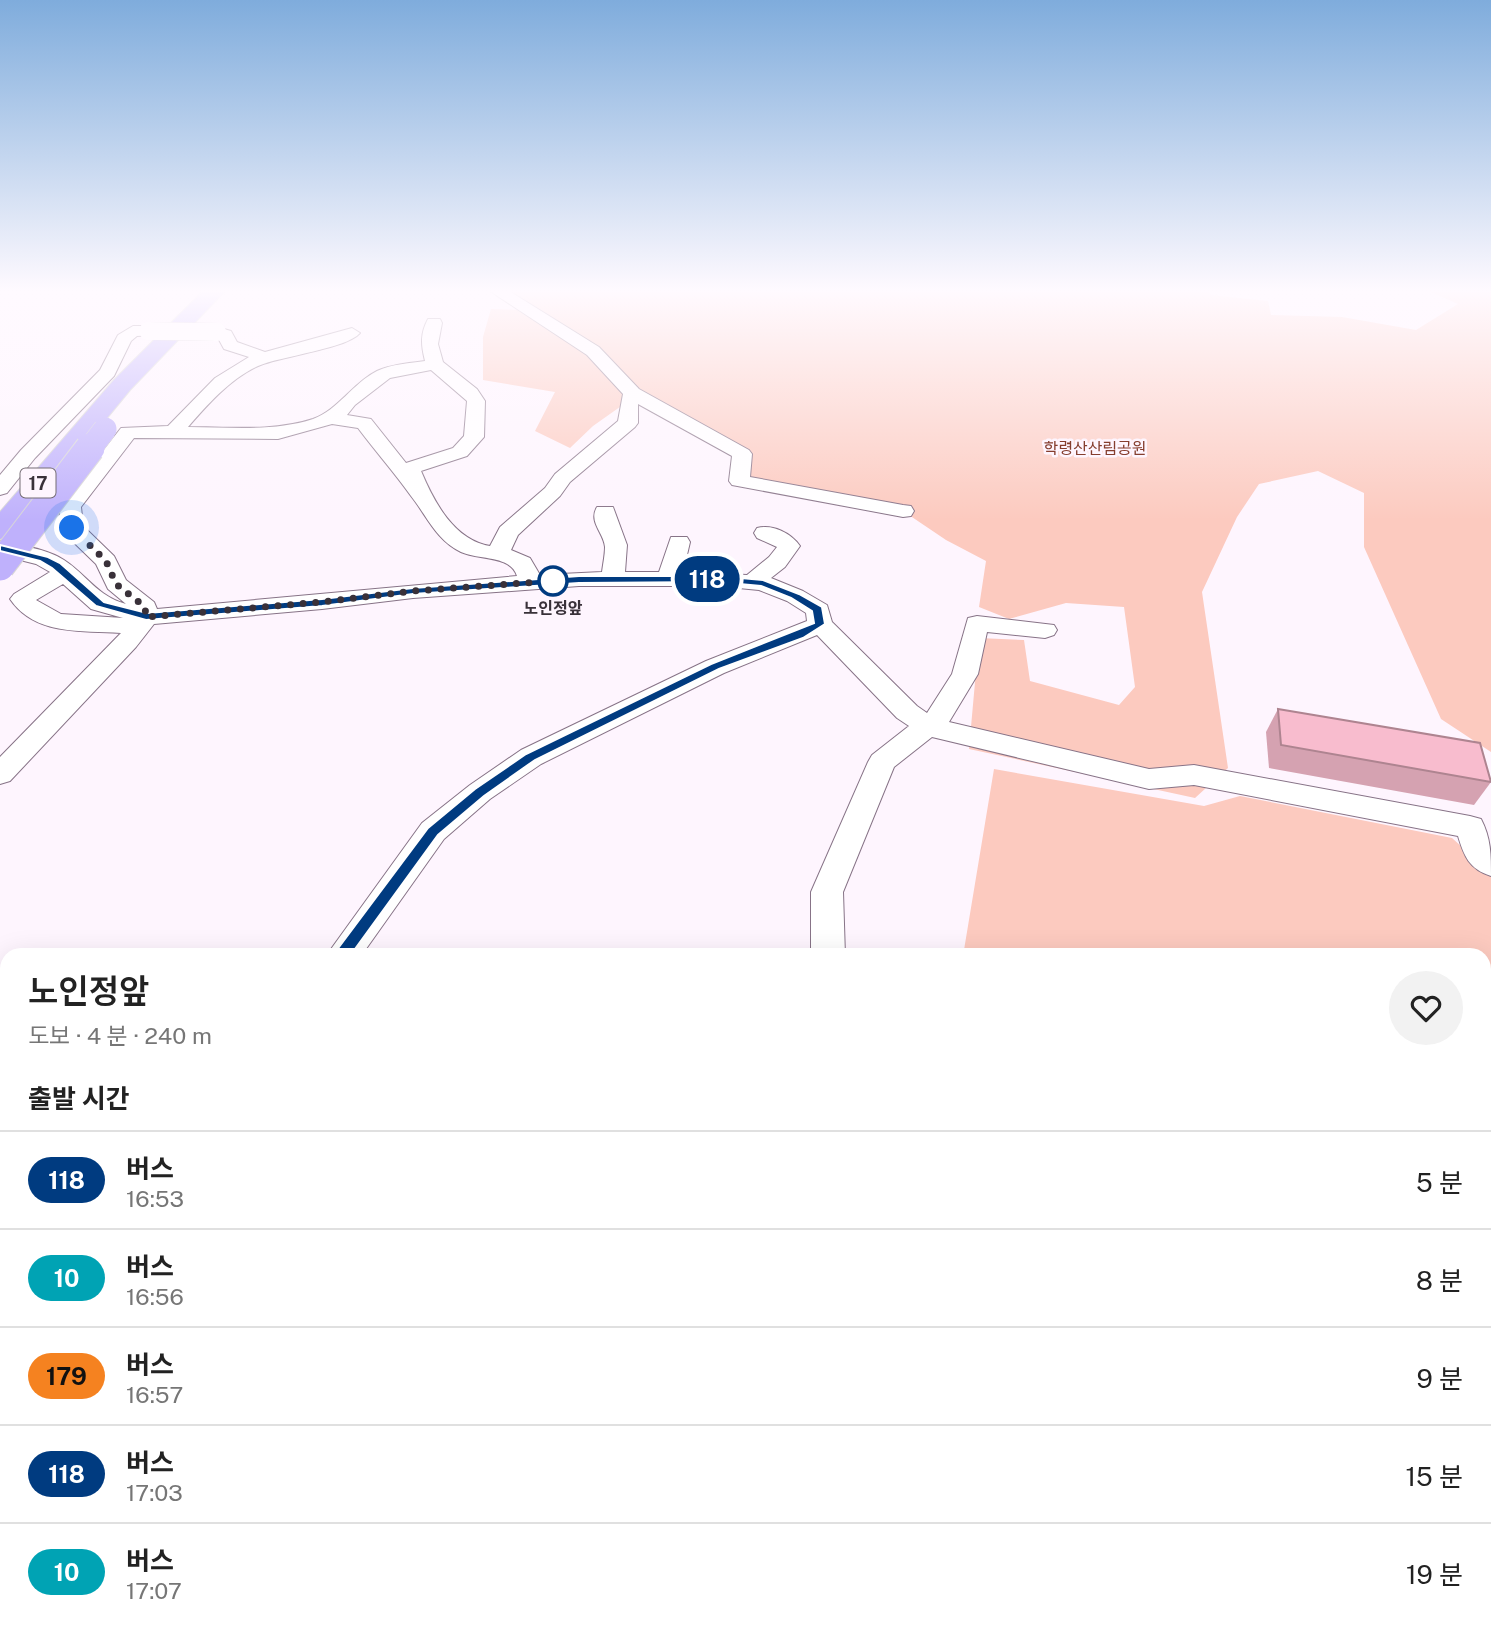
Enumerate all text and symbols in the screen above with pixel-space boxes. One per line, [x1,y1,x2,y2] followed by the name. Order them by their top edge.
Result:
[1043,439,1147,458] park label: 학령산산림공원
[20,468,56,498] road number: 17
[54,510,89,545] your location
[667,556,747,602] line badge: 118
[689,565,725,593] text: 118
[538,566,568,596] marker: 노인정앞
[524,599,583,618] place label: 노인정앞
[1389,971,1463,1045] button: heart
[28,972,149,1010] text: 노인정앞
[28,1022,212,1049] text: 도보 · 4 분 · 240 m
[28,1083,130,1114] text: 출발 시간
[126,1153,174,1184] text: 버스
[48,1166,85,1194] text: 118
[1416,1167,1463,1198] text: 5 분
[126,1185,184,1212] text: 16:53
[126,1251,174,1282] text: 버스
[54,1264,79,1292] text: 10
[1416,1265,1463,1296] text: 8 분
[126,1283,184,1310] text: 16:56
[126,1349,174,1380] text: 버스
[46,1362,87,1390] text: 179
[1417,1363,1463,1394] text: 9 분
[126,1381,183,1408] text: 16:57
[126,1447,174,1478] text: 버스
[48,1460,85,1488] text: 118
[1406,1461,1463,1492] text: 15 분
[126,1479,183,1506] text: 17:03
[126,1545,174,1576] text: 버스
[54,1558,79,1586] text: 10
[1406,1559,1463,1590] text: 19 분
[126,1577,182,1604] text: 17:07

